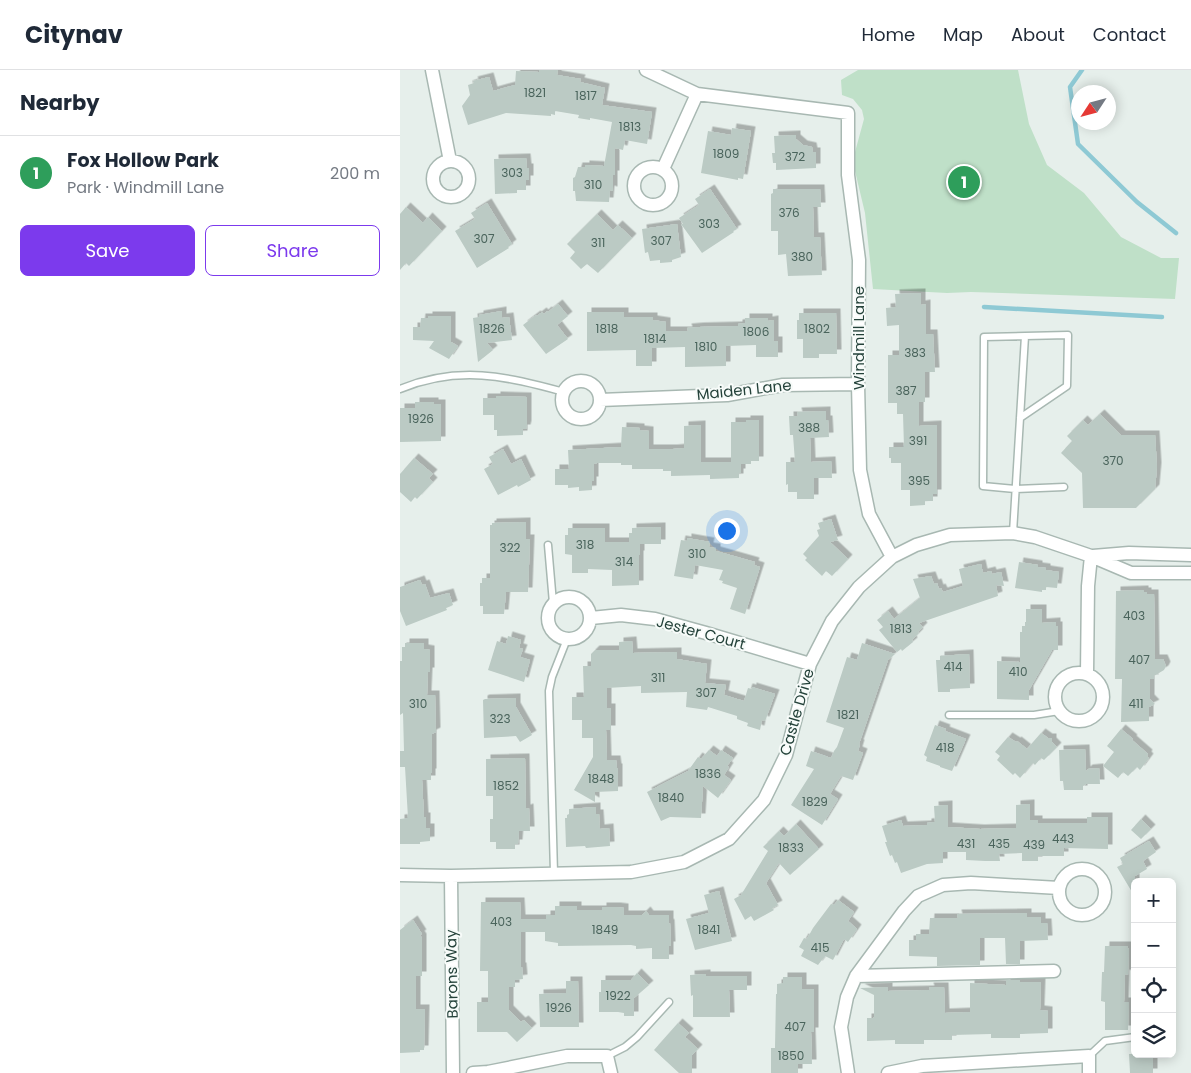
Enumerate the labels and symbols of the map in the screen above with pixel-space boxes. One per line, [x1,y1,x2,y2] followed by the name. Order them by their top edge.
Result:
[524,84,546,101] house number: 1821
[1071,85,1116,130] north arrow
[575,87,597,104] house number: 1817
[619,118,641,135] house number: 1813
[713,145,739,162] house number: 1809
[785,148,805,165] house number: 372
[948,163,980,201] pin: 1
[501,164,523,181] house number: 303
[584,176,602,193] house number: 310
[778,204,800,221] house number: 376
[698,215,720,232] house number: 303
[473,230,495,247] house number: 307
[650,232,672,249] house number: 307
[591,234,605,251] house number: 311
[791,248,813,265] house number: 380
[848,286,869,390] street label: Windmill Lane
[479,320,505,337] house number: 1826
[596,320,618,337] house number: 1818
[804,320,830,337] house number: 1802
[743,323,769,340] house number: 1806
[644,330,667,347] house number: 1814
[695,338,717,355] house number: 1810
[904,344,926,361] house number: 383
[695,374,792,405] street label: Maiden Lane
[895,382,917,399] house number: 387
[408,410,434,427] house number: 1926
[798,419,820,436] house number: 388
[909,432,927,449] house number: 391
[1102,452,1124,469] house number: 370
[908,472,930,489] house number: 395
[714,518,740,544] your location
[576,536,594,553] house number: 318
[500,539,521,556] house number: 322
[688,545,706,562] house number: 310
[615,553,634,570] house number: 314
[1123,607,1145,624] house number: 403
[654,611,748,654] street label: Jester Court
[890,620,912,637] house number: 1813
[1128,651,1150,668] house number: 407
[944,658,963,675] house number: 414
[1009,663,1027,680] house number: 410
[774,666,819,758] street label: Castle Drive
[651,669,665,686] house number: 311
[695,684,717,701] house number: 307
[409,695,427,712] house number: 310
[1128,695,1144,712] house number: 411
[837,706,859,723] house number: 1821
[489,710,511,727] house number: 323
[936,739,954,756] house number: 418
[695,765,721,782] house number: 1836
[588,770,614,787] house number: 1848
[493,777,519,794] house number: 1852
[658,789,684,806] house number: 1840
[802,793,828,810] house number: 1829
[1052,830,1074,847] house number: 443
[957,835,975,852] house number: 431
[988,835,1010,852] house number: 435
[1023,836,1045,853] house number: 439
[778,839,804,856] house number: 1833
[490,913,512,930] house number: 403
[592,921,618,938] house number: 1849
[698,921,720,938] house number: 1841
[440,929,463,1019] street label: Barons Way
[811,939,829,956] house number: 415
[605,987,631,1004] house number: 1922
[546,999,572,1016] house number: 1926
[784,1018,806,1035] house number: 407
[778,1047,804,1064] house number: 1850

